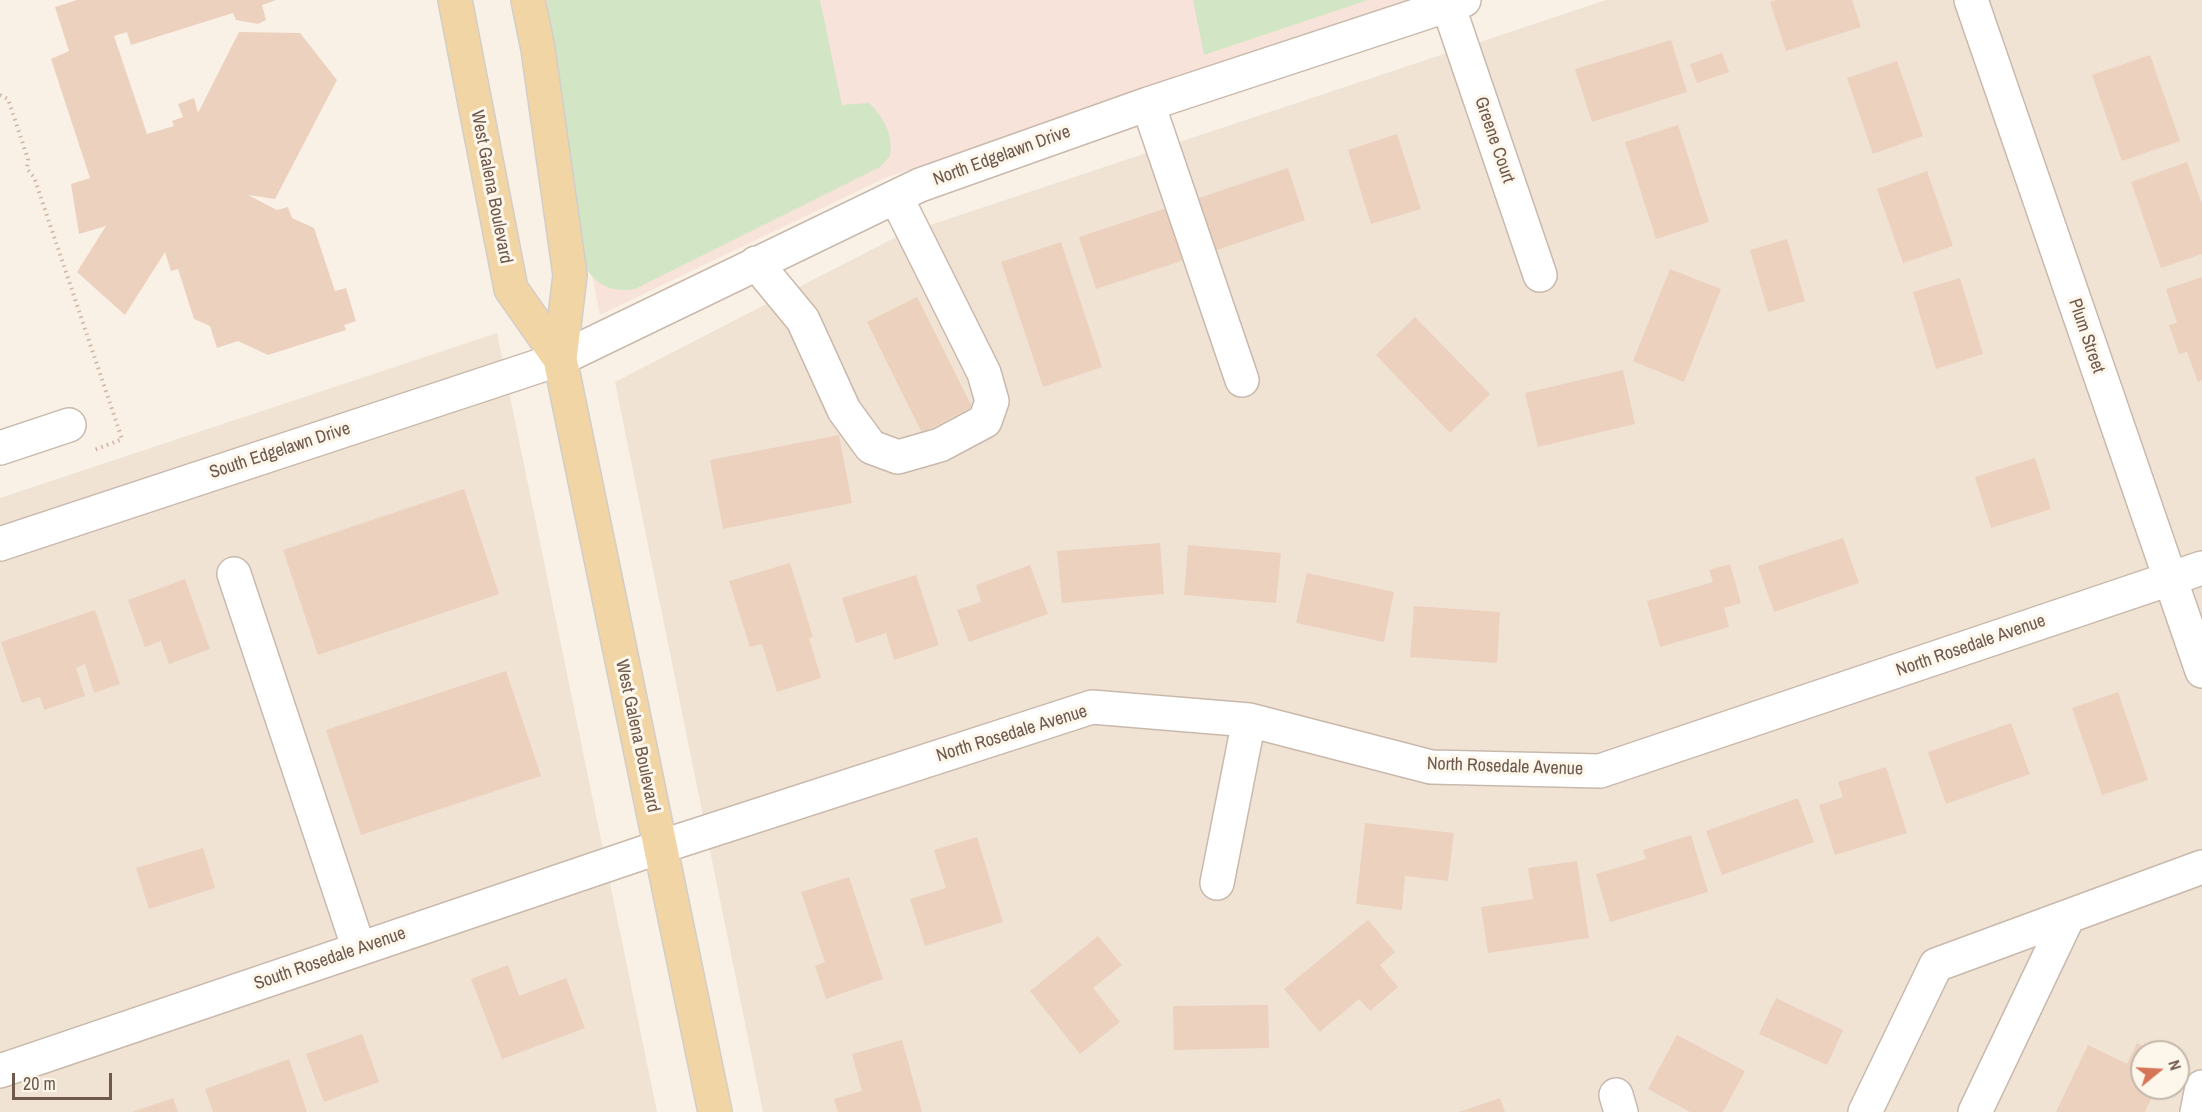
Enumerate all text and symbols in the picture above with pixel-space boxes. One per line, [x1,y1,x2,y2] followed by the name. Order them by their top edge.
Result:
[1469,94,1519,186] street label: Greene Court
[466,109,516,265] street label: West Galena Boulevard
[930,121,1074,191] street label: North Edgelawn Drive
[2063,296,2109,376] street label: Plum Street
[207,418,353,484] street label: South Edgelawn Drive
[1894,610,2048,682] street label: North Rosedale Avenue
[610,658,664,814] street label: West Galena Boulevard
[934,701,1090,767] street label: North Rosedale Avenue
[1426,753,1584,781] street label: North Rosedale Avenue
[251,923,409,995] street label: South Rosedale Avenue
[2130,1040,2190,1100] north arrow
[2163,1057,2187,1073] text: N
[15,1061,116,1099] scale bar
[23,1071,56,1096] text: 20 m

